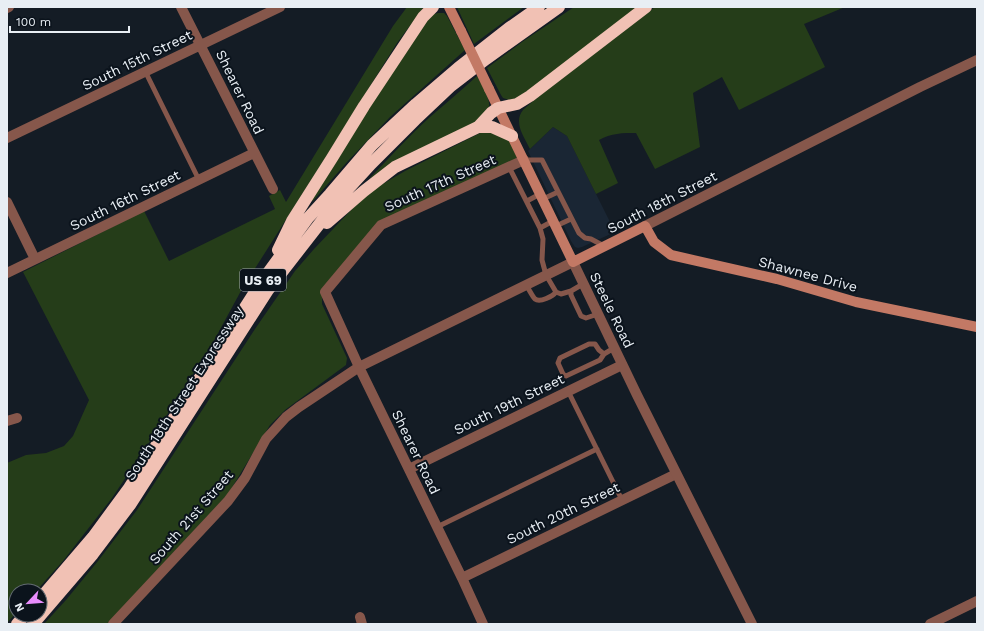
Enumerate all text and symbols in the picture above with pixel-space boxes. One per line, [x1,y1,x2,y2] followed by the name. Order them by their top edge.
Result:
[10,8,129,34] scale bar
[16,15,51,29] text: 100 m
[80,26,195,94] street label: South 15th Street
[213,47,267,137] street label: Shearer Road
[382,151,498,215] street label: South 17th Street
[67,166,183,234] street label: South 16th Street
[605,167,719,236] street label: South 18th Street
[757,253,859,295] street label: Shawnee Drive
[240,269,286,291] road number: US 69
[587,270,637,350] street label: Steele Road
[122,302,247,483] street label: South 18th Street Expressway
[451,370,567,438] street label: South 19th Street
[389,407,443,497] street label: Shearer Road
[146,467,236,567] street label: South 21st Street
[504,479,622,547] street label: South 20th Street
[8,583,48,623] north arrow
[12,601,27,614] text: N

